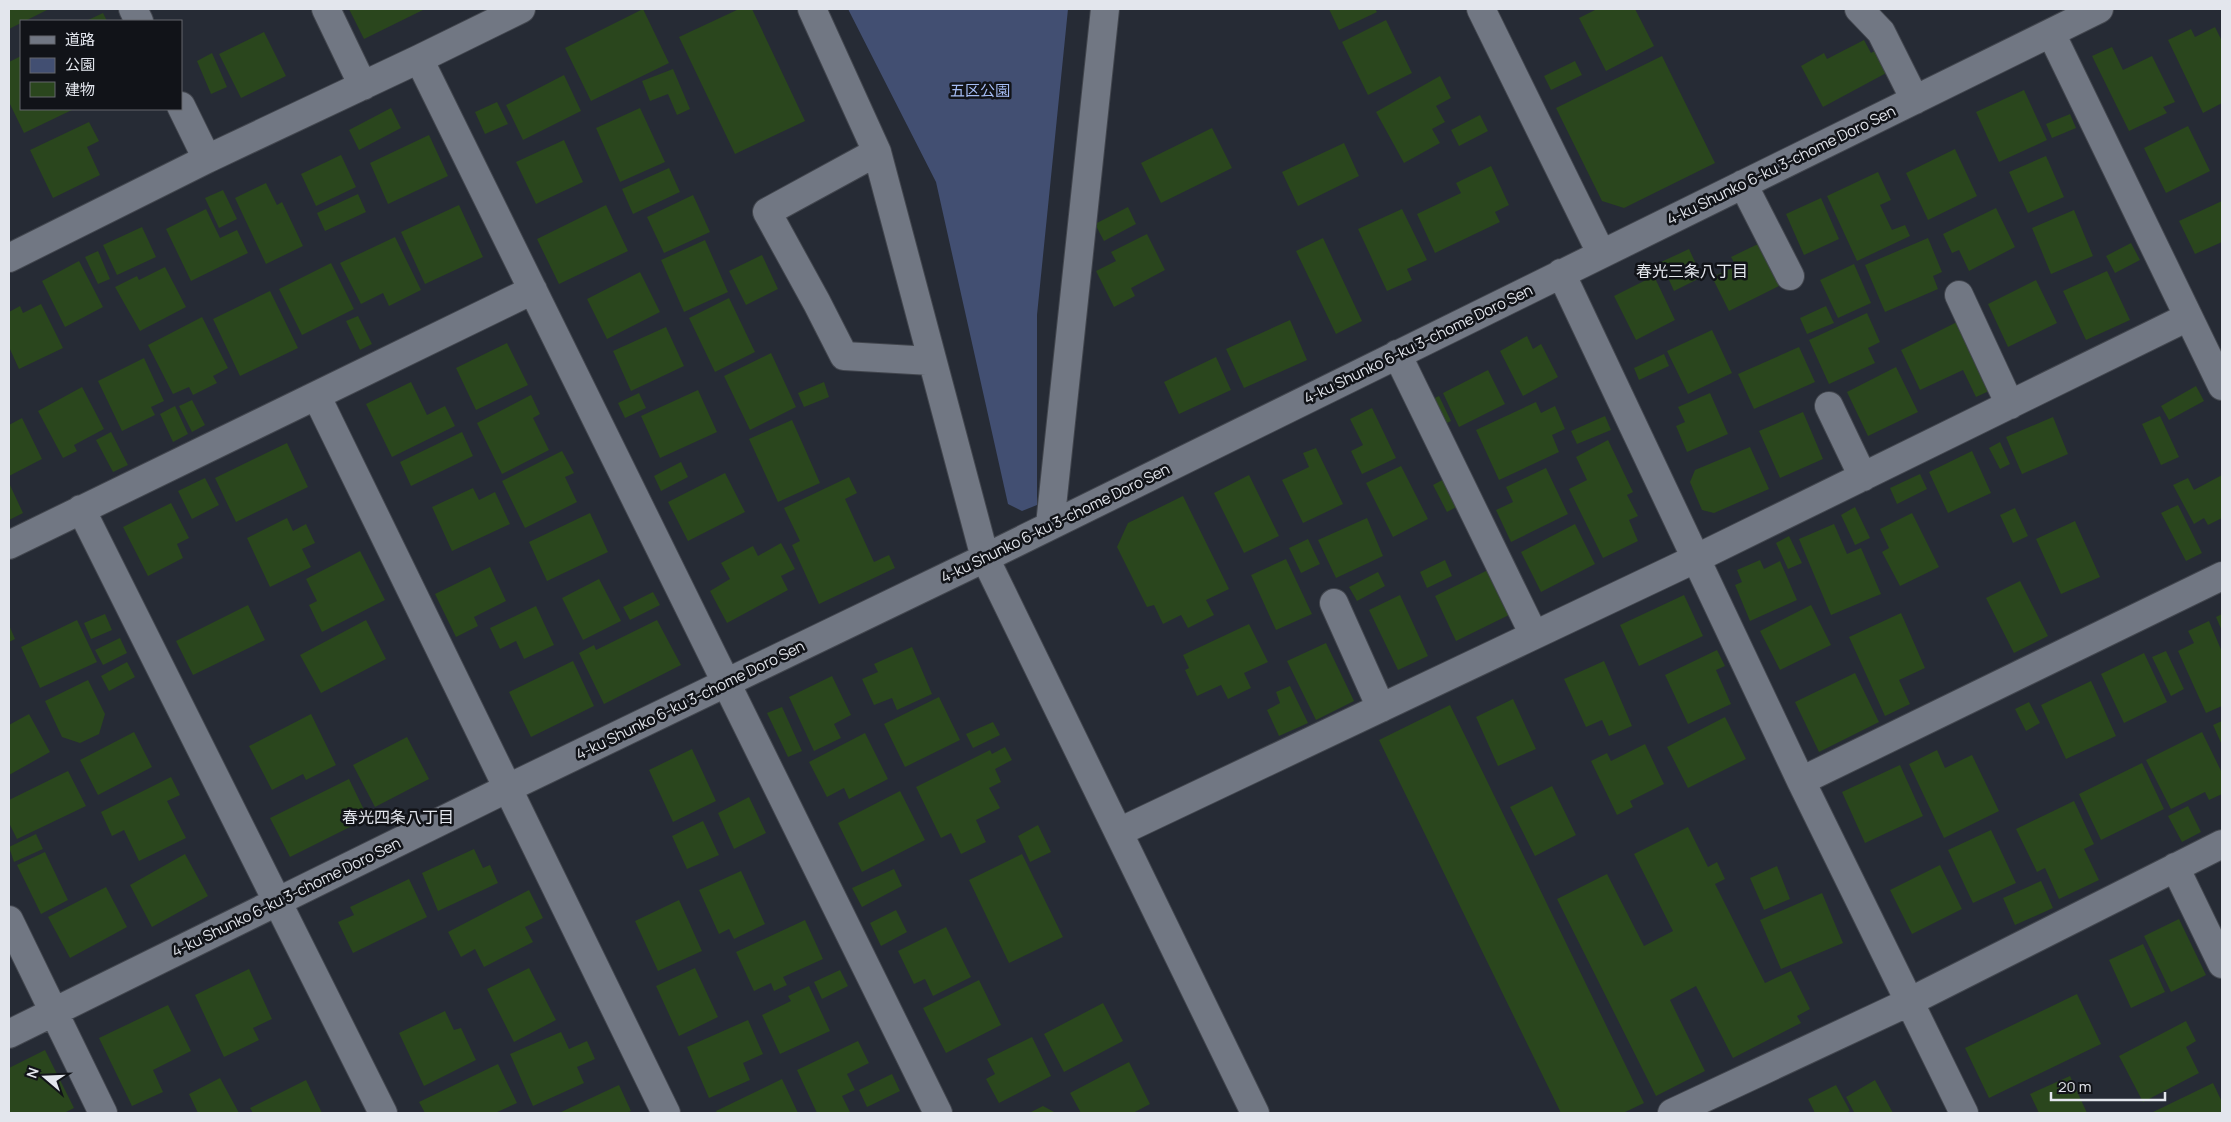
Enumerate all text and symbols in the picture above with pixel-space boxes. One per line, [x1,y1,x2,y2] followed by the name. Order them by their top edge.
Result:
[20,20,182,110] legend
[65,29,95,50] text: 道路
[65,54,95,75] text: 公園
[65,79,95,100] text: 建物
[950,80,1010,101] park label: 五区公園
[1663,100,1899,230] street label: 4-ku Shunko 6-ku 3-chome Doro Sen
[1636,260,1748,282] district label: 春光三条八丁目
[1300,279,1536,409] street label: 4-ku Shunko 6-ku 3-chome Doro Sen
[937,458,1173,588] street label: 4-ku Shunko 6-ku 3-chome Doro Sen
[572,635,808,765] street label: 4-ku Shunko 6-ku 3-chome Doro Sen
[342,806,454,828] district label: 春光四条八丁目
[168,832,404,962] street label: 4-ku Shunko 6-ku 3-chome Doro Sen
[20,1052,70,1102] north arrow
[22,1065,43,1080] text: N
[2051,1070,2165,1102] scale bar
[2058,1076,2091,1097] text: 20 m

